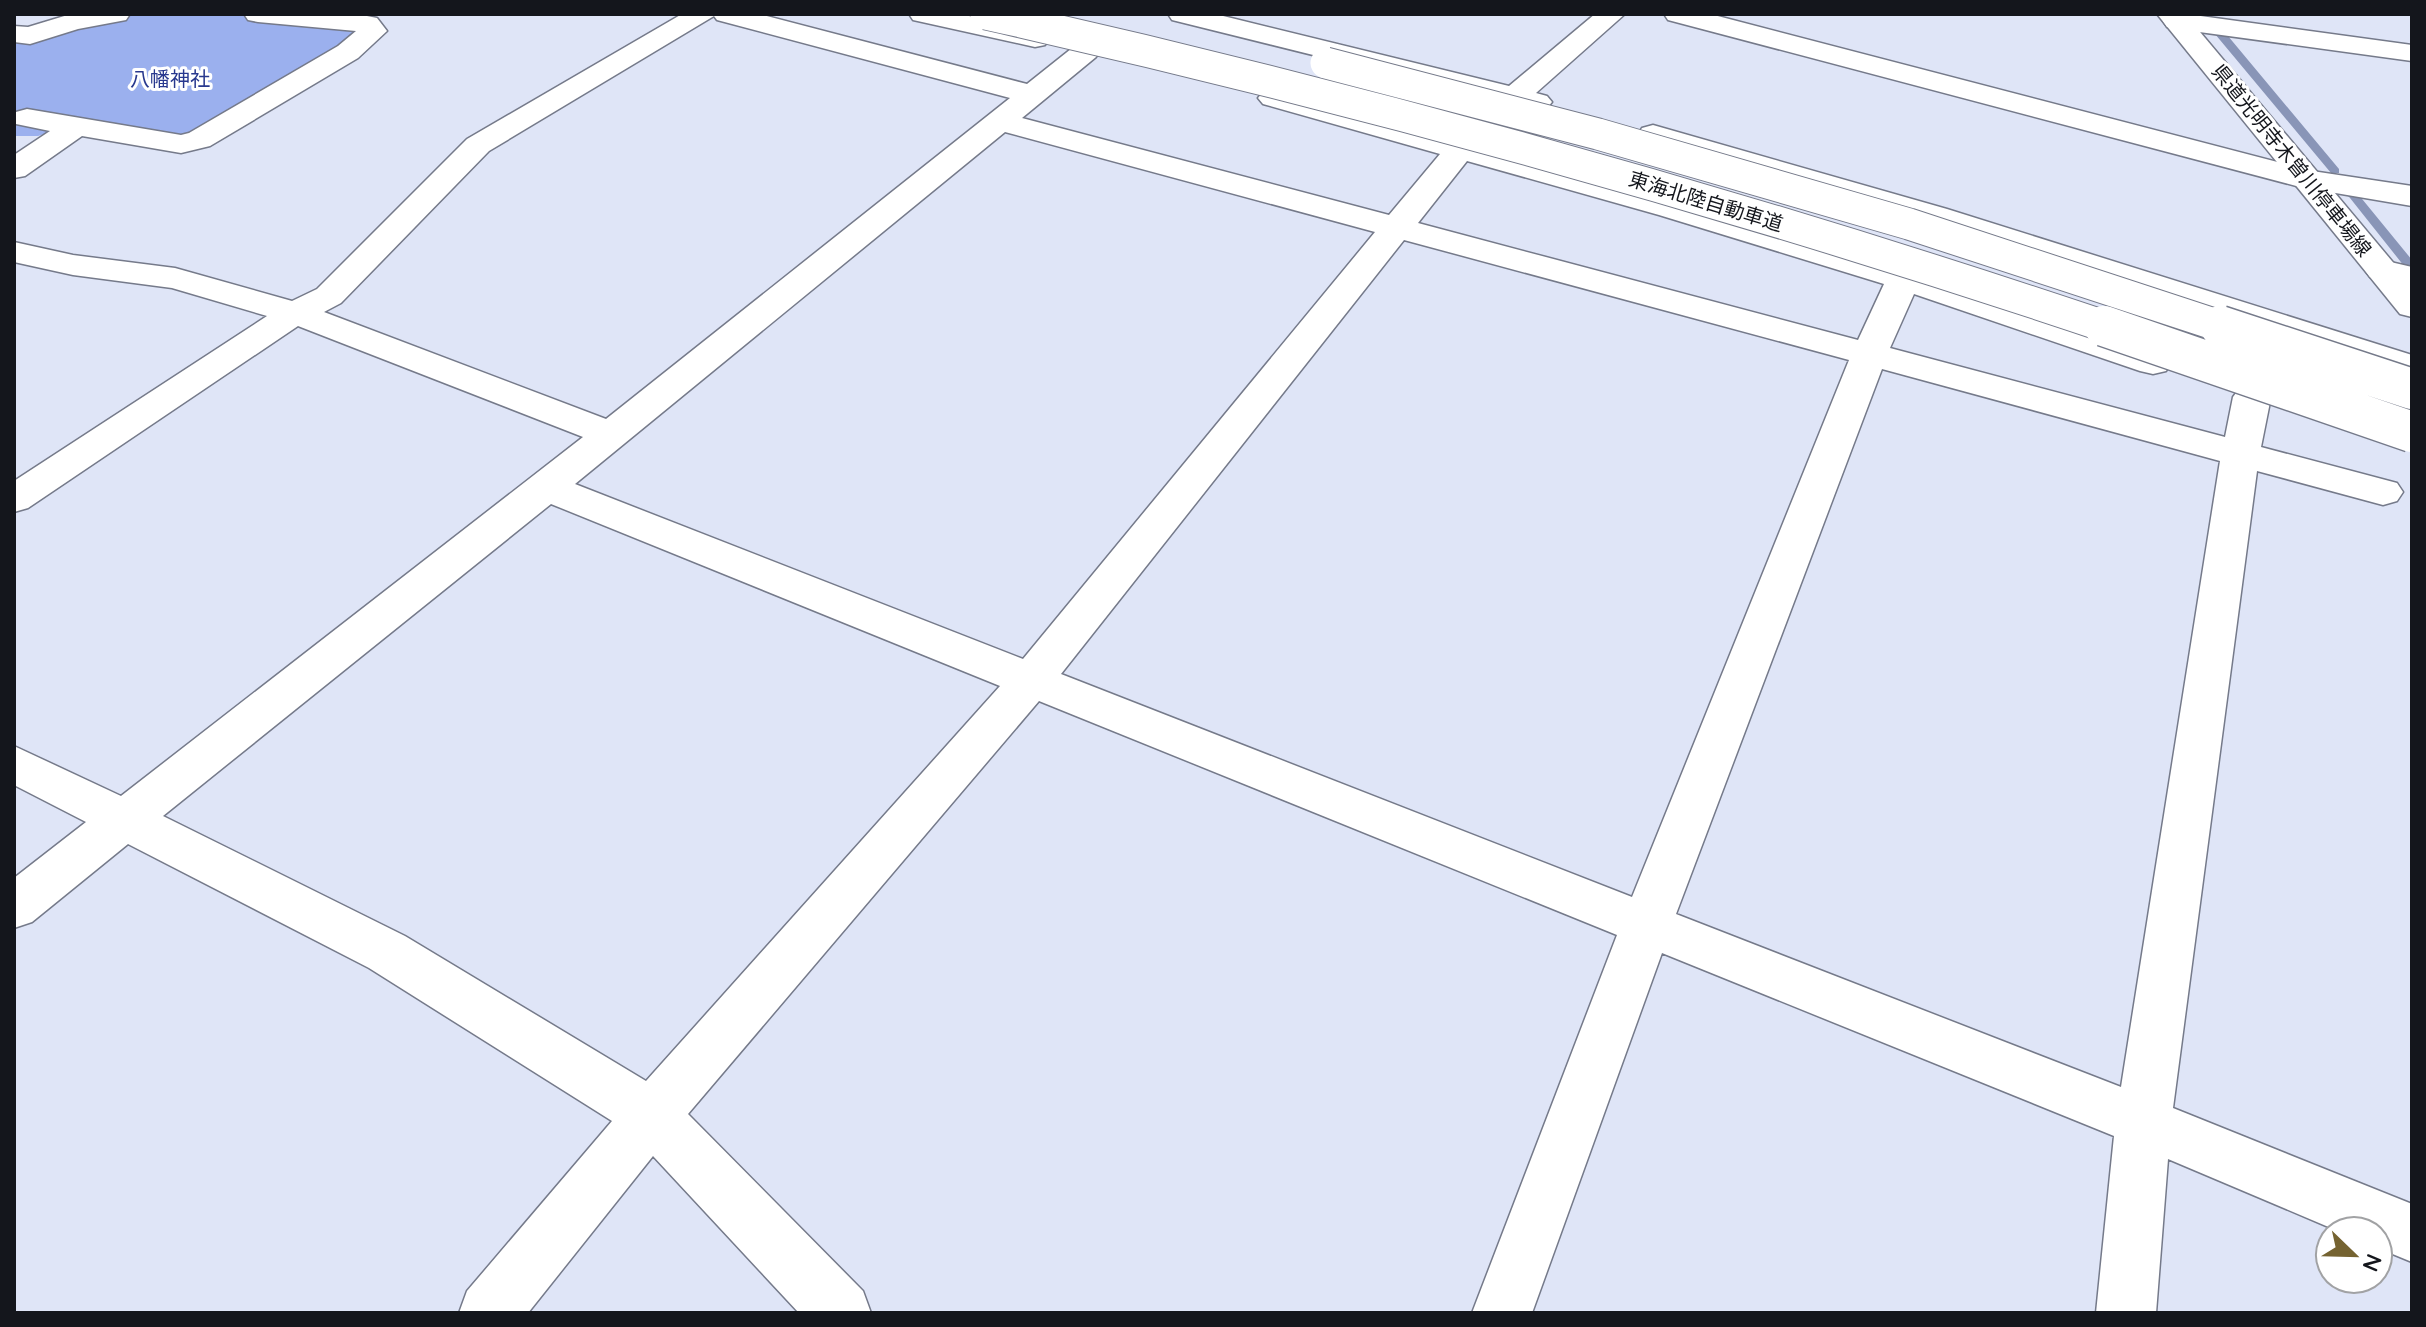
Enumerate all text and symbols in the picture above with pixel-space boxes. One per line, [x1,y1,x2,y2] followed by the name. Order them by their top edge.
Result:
[2207,59,2377,261] street label: 県道光明寺木曽川停車場線
[130,66,210,91] park label: 八幡神社
[1626,166,1786,236] street label: 東海北陸自動車道
[2314,1215,2394,1295] north arrow
[2356,1250,2388,1276] text: N

